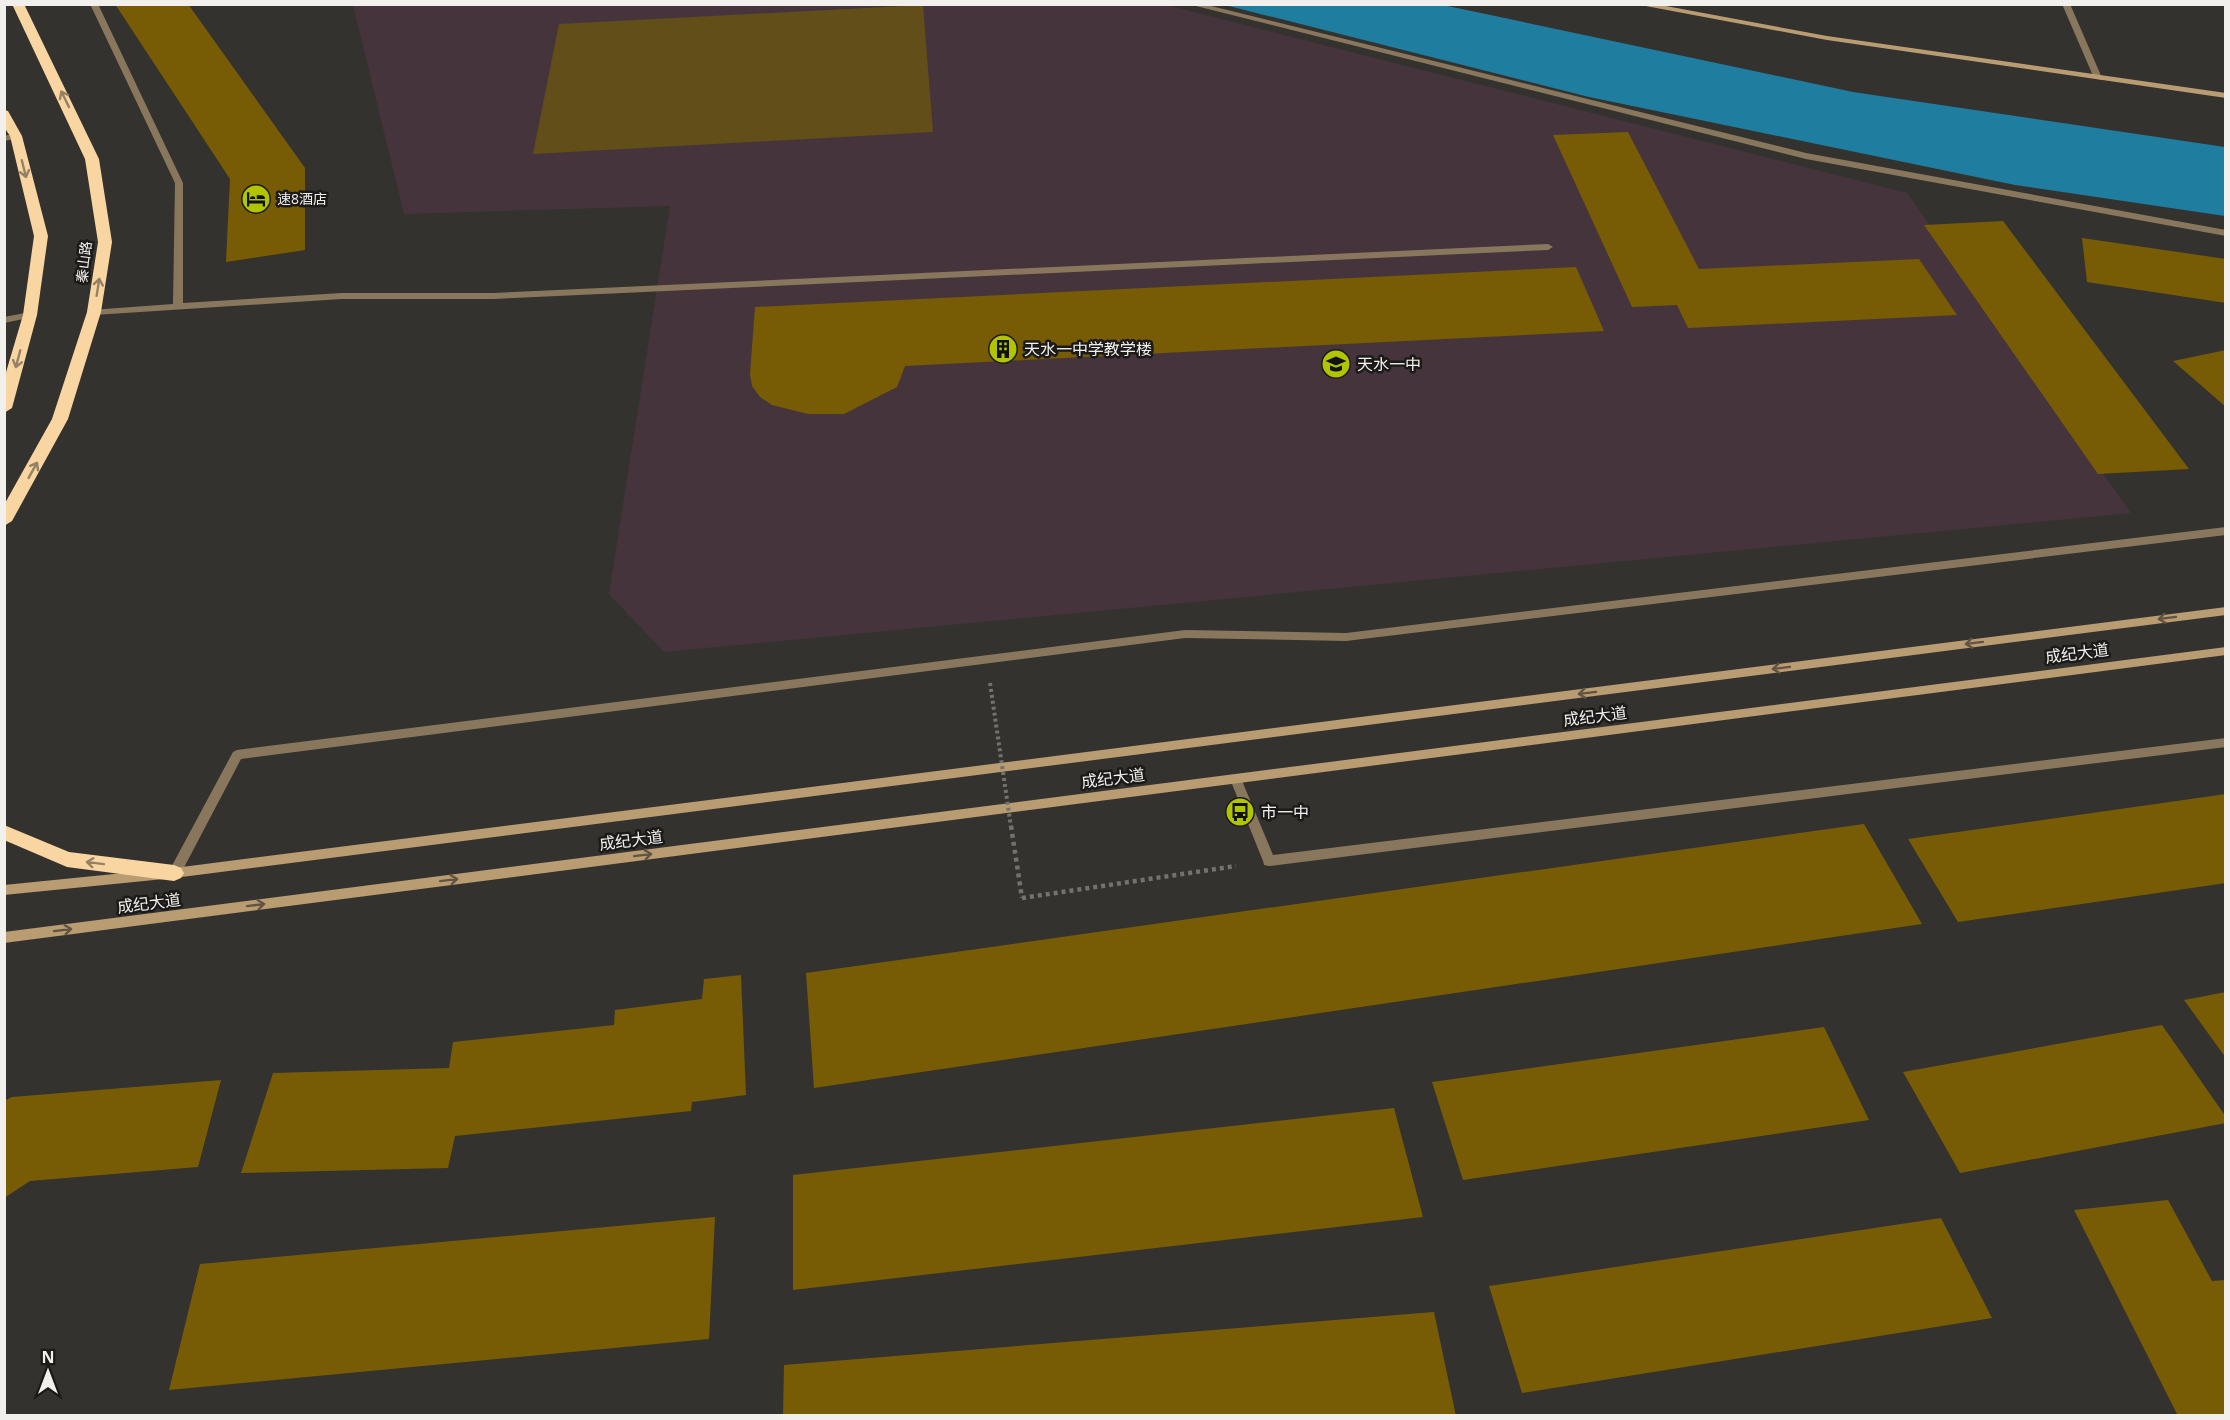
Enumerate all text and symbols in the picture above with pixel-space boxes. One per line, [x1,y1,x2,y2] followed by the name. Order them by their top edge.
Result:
[59,91,71,109] one-way arrow
[19,159,30,178] one-way arrow
[240,183,272,215] hotel icon: 速8酒店
[277,189,327,208] place label: 速8酒店
[72,240,95,284] street label: 秦山路
[93,278,104,298] one-way arrow
[987,333,1019,365] building icon: 天水一中学教学楼
[1024,338,1152,360] place label: 天水一中学教学楼
[1320,348,1352,380] school or university icon: 天水一中
[12,349,23,368] one-way arrow
[1357,353,1421,375] place label: 天水一中
[28,461,39,479] one-way arrow
[2158,613,2178,624] one-way arrow
[1965,638,1984,649] one-way arrow
[2044,638,2110,668] street label: 成纪大道
[1771,662,1791,673] one-way arrow
[1578,687,1598,698] one-way arrow
[1562,701,1628,731] street label: 成纪大道
[1080,763,1146,793] street label: 成纪大道
[1224,796,1256,828] bus stop icon: 市一中
[1261,801,1309,823] place label: 市一中
[598,825,664,855] street label: 成纪大道
[632,850,652,861] one-way arrow
[86,857,106,868] one-way arrow
[439,875,459,886] one-way arrow
[116,888,182,918] street label: 成纪大道
[245,900,265,911] one-way arrow
[52,925,72,936] one-way arrow
[18,1342,78,1402] north arrow
[41,1346,55,1368] text: N

